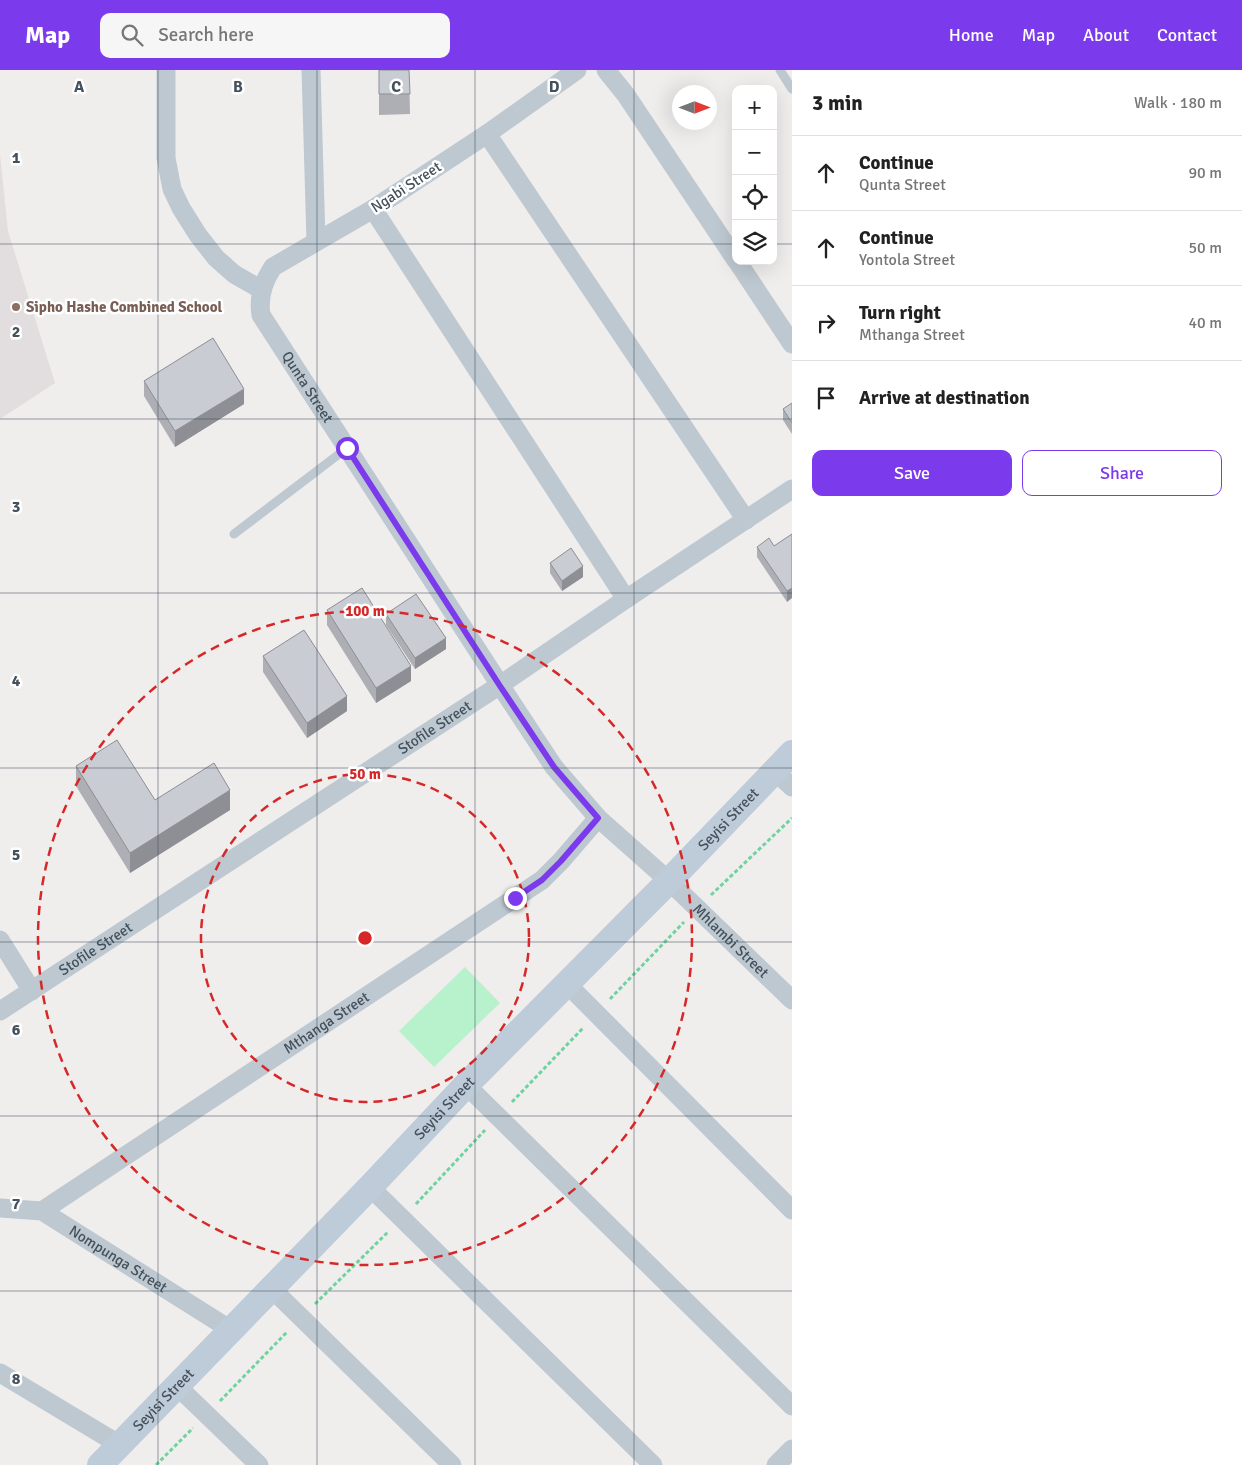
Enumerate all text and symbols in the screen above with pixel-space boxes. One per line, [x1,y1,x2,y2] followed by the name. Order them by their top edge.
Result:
[100,13,450,58] search box
[25,20,70,50] text: Map
[118,21,146,49] icon: search
[158,23,254,47] text: Search here
[949,24,994,46] text: Home
[1022,24,1055,46] text: Map
[1083,24,1129,46] text: About
[1157,24,1217,46] text: Contact
[74,77,85,97] text: A
[233,77,243,97] text: B
[391,77,401,97] text: C
[549,77,560,97] text: D
[672,85,717,130] north arrow
[732,85,777,265] map controls
[732,85,777,130] button: +
[812,90,863,116] text: 3 min
[1134,93,1222,113] text: Walk · 180 m
[732,130,777,175] button: −
[12,148,21,168] text: 1
[859,151,934,175] text: Continue
[368,158,444,216] street label: Ngabi Street
[812,159,840,187] icon: ahead
[1188,163,1222,183] text: 90 m
[732,175,777,220] button: locate
[859,175,946,195] text: Qunta Street
[732,220,777,265] button: layers
[859,226,934,250] text: Continue
[812,234,840,262] icon: ahead
[1188,238,1222,258] text: 50 m
[859,250,955,270] text: Yontola Street
[26,298,223,316] place label: Sipho Hashe Combined School
[10,301,22,313] marker: Sipho Hashe Combined School
[859,301,941,325] text: Turn right
[812,309,840,337] icon: right
[1188,313,1222,333] text: 40 m
[12,322,20,342] text: 2
[859,325,965,345] text: Mthanga Street
[278,348,337,426] street label: Qunta Street
[812,384,840,412] icon: arrive
[859,386,1030,410] text: Arrive at destination
[336,437,359,460] route start
[812,450,1012,496] button: Save
[1022,450,1222,496] button: Share
[12,497,20,517] text: 3
[345,602,385,620] text: 100 m
[12,671,21,691] text: 4
[395,697,475,758] street label: Stofile Street
[349,765,381,783] text: 50 m
[694,784,763,854] street label: Seyisi Street
[12,845,20,865] text: 5
[504,887,527,910] route end
[689,900,772,981] street label: Mhlambi Street
[55,918,136,979] street label: Stofile Street
[356,929,374,947] centre of rings
[280,988,373,1058] street label: Mthanga Street
[12,1020,21,1040] text: 6
[410,1073,478,1143] street label: Seyisi Street
[12,1194,21,1214] text: 7
[66,1221,170,1296] street label: Nompunga Street
[129,1365,198,1435] street label: Seyisi Street
[12,1369,21,1389] text: 8

